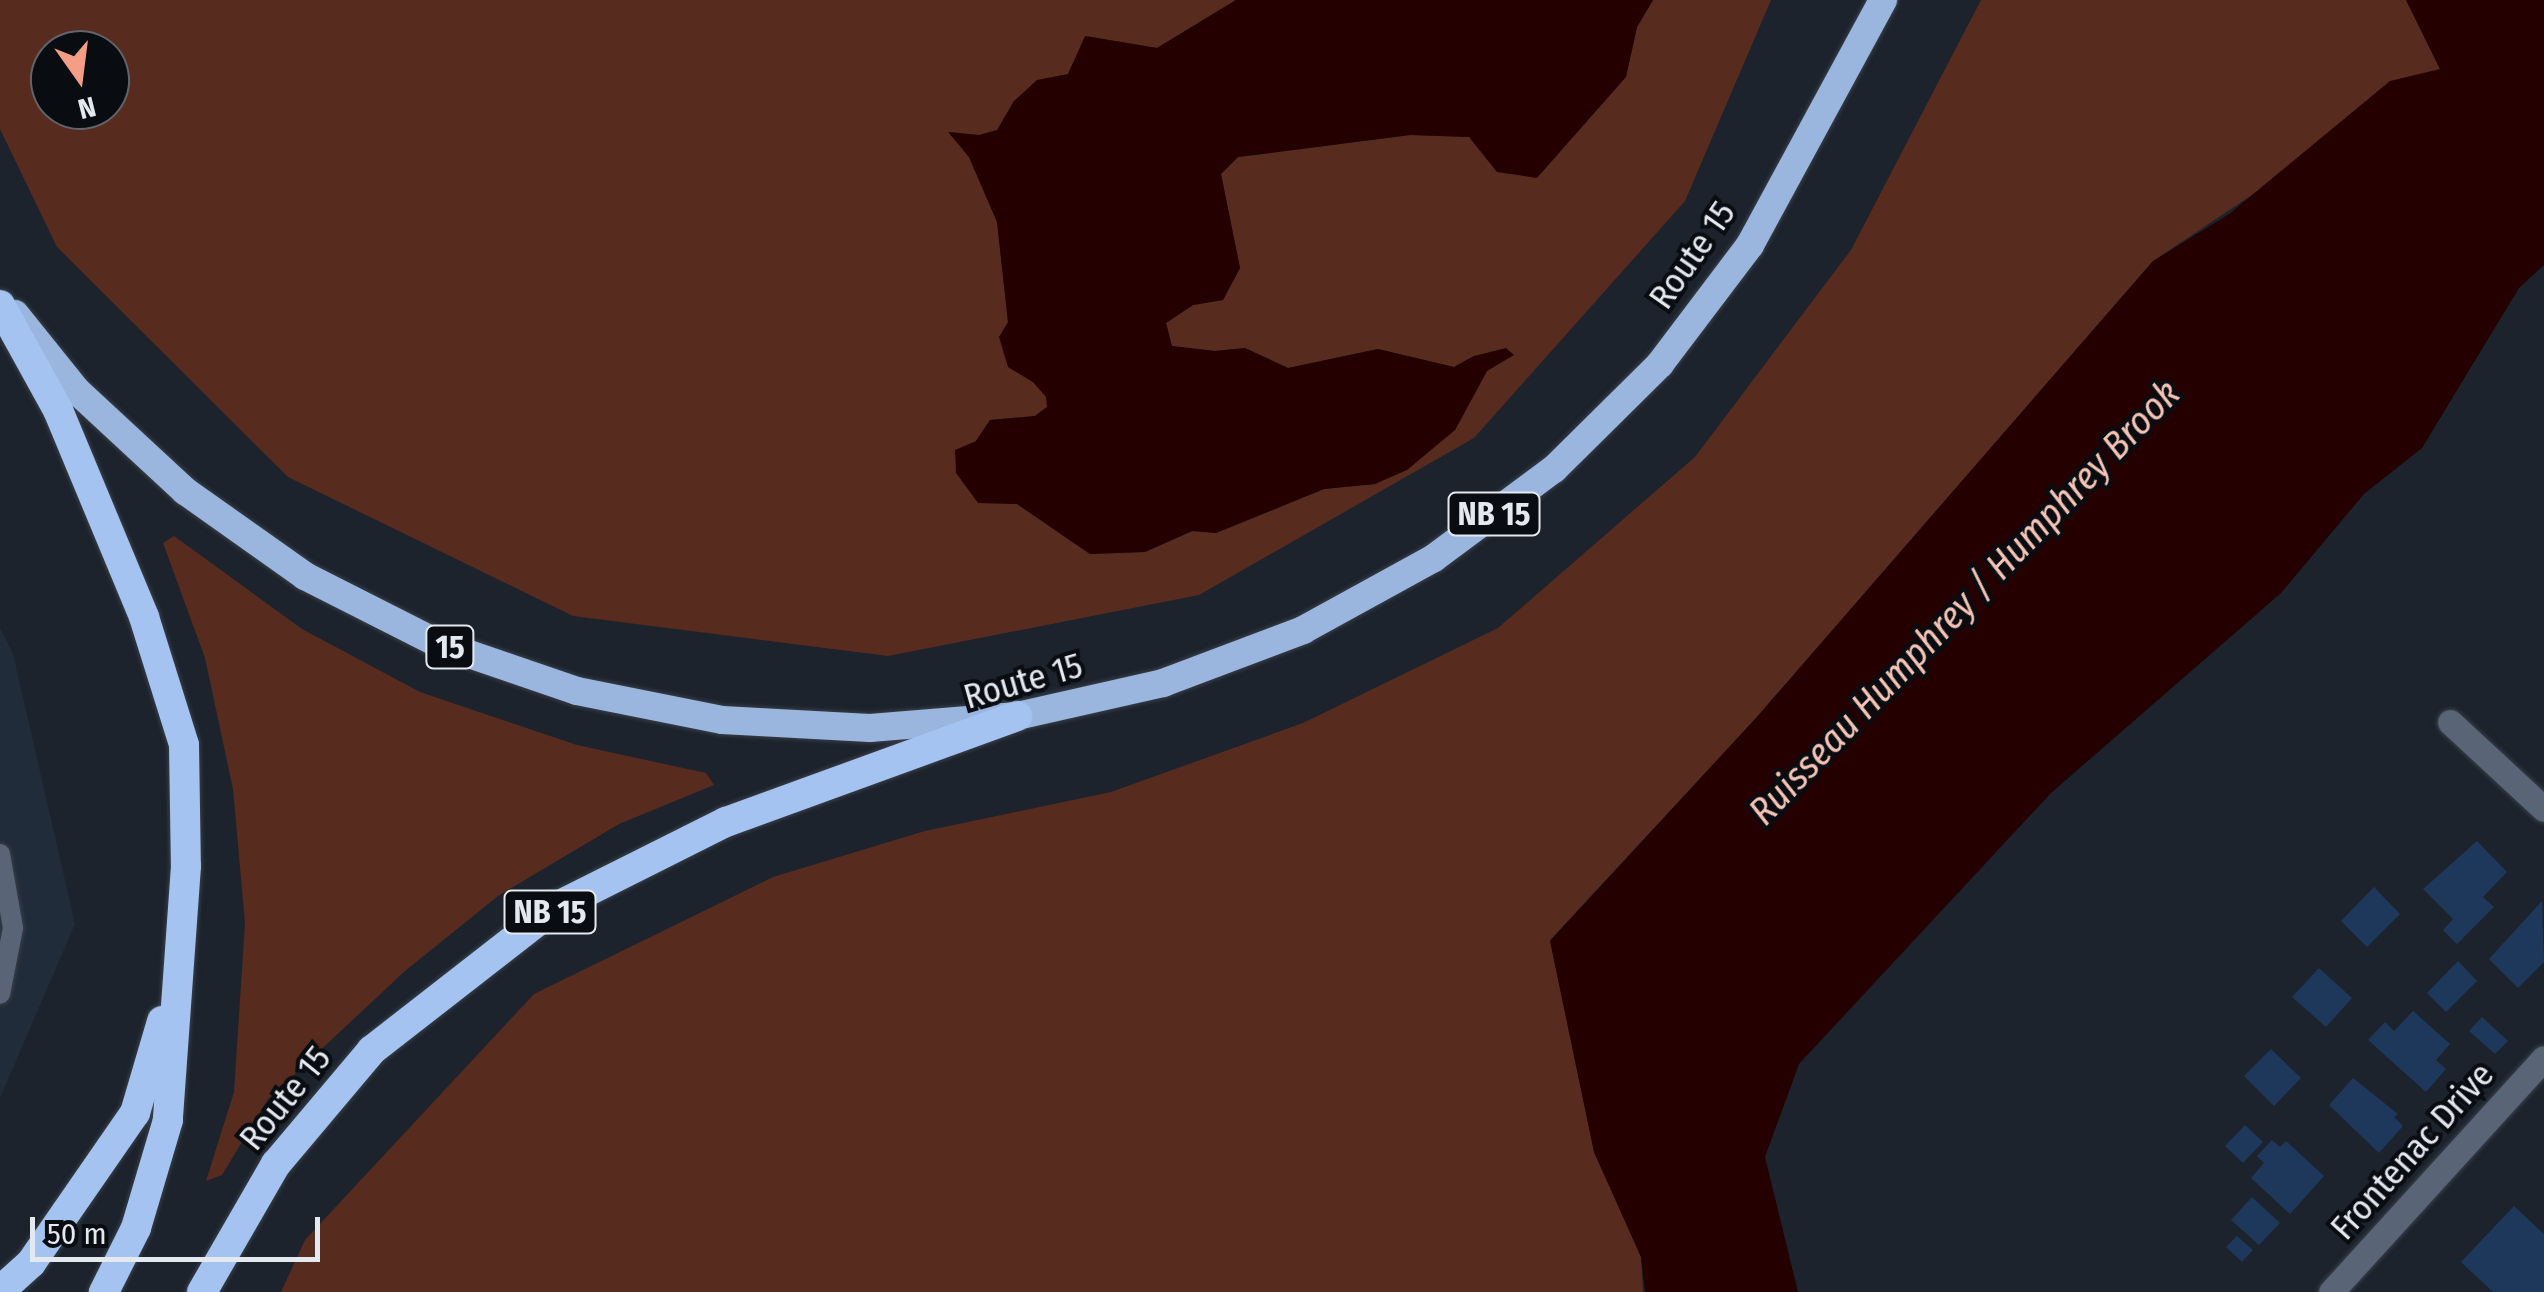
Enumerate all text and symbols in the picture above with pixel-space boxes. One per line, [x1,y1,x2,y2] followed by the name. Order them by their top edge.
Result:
[30,30,130,130] north arrow
[75,90,99,126] text: N
[1640,193,1744,317] street label: Route 15
[1740,371,2190,835] water label: Ruisseau Humphrey / Humphrey Brook
[1446,487,1542,541] road number: NB 15
[425,620,475,674] road number: 15
[959,644,1087,718] street label: Route 15
[502,885,598,939] road number: NB 15
[230,1038,340,1158] street label: Route 15
[2322,1054,2502,1248] street label: Frontenac Drive
[35,1197,325,1259] scale bar
[47,1216,107,1252] text: 50 m

